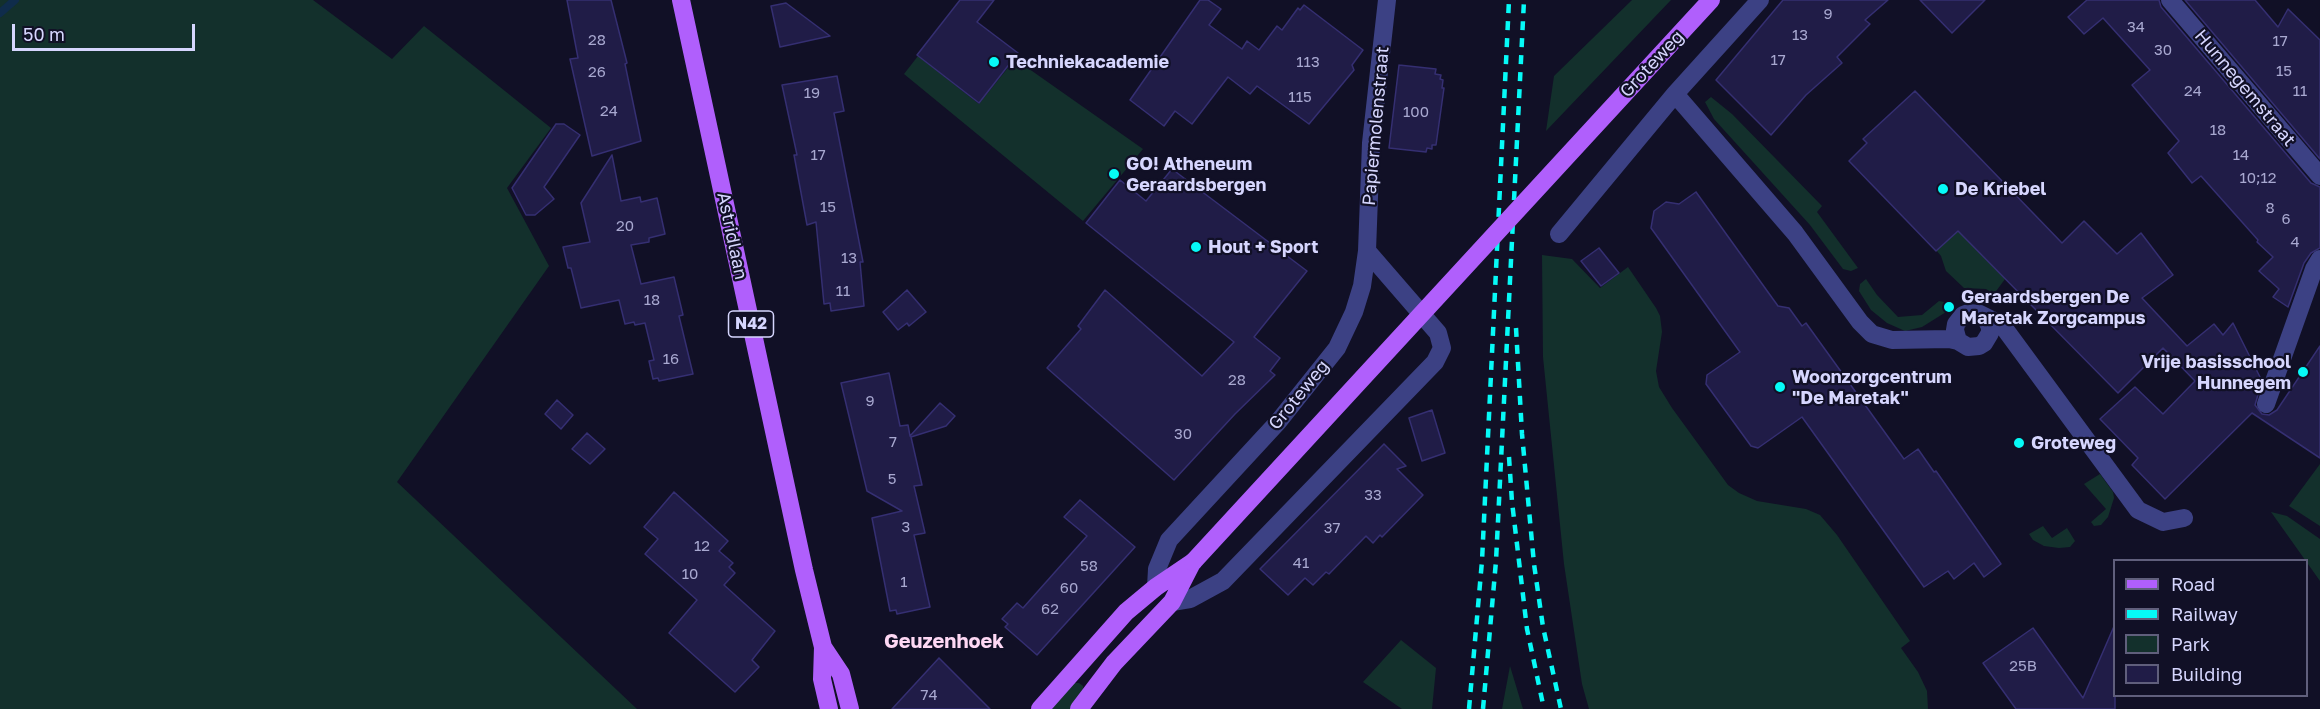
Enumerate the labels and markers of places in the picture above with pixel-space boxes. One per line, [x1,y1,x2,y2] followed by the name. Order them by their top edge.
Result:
[1006,51,1169,73] place label: Techniekacademie
[987,55,1001,69] marker: Techniekacademie
[1126,153,1266,195] place label: GO! Atheneum Geraardsbergen
[1107,167,1121,181] marker: GO! Atheneum Geraardsbergen
[1955,178,2046,200] place label: De Kriebel
[1936,182,1950,196] marker: De Kriebel
[1208,236,1318,258] place label: Hout + Sport
[1189,240,1203,254] marker: Hout + Sport
[1961,286,2145,328] place label: Geraardsbergen De Maretak Zorgcampus
[1942,300,1956,314] marker: Geraardsbergen De Maretak Zorgcampus
[2141,351,2291,394] place label: Vrije basisschool Hunnegem
[2296,365,2310,379] marker: Vrije basisschool Hunnegem
[1792,366,1952,409] place label: Woonzorgcentrum "De Maretak"
[1773,380,1787,394] marker: Woonzorgcentrum "De Maretak"
[2031,432,2116,454] place label: Groteweg
[2012,436,2026,450] marker: Groteweg

